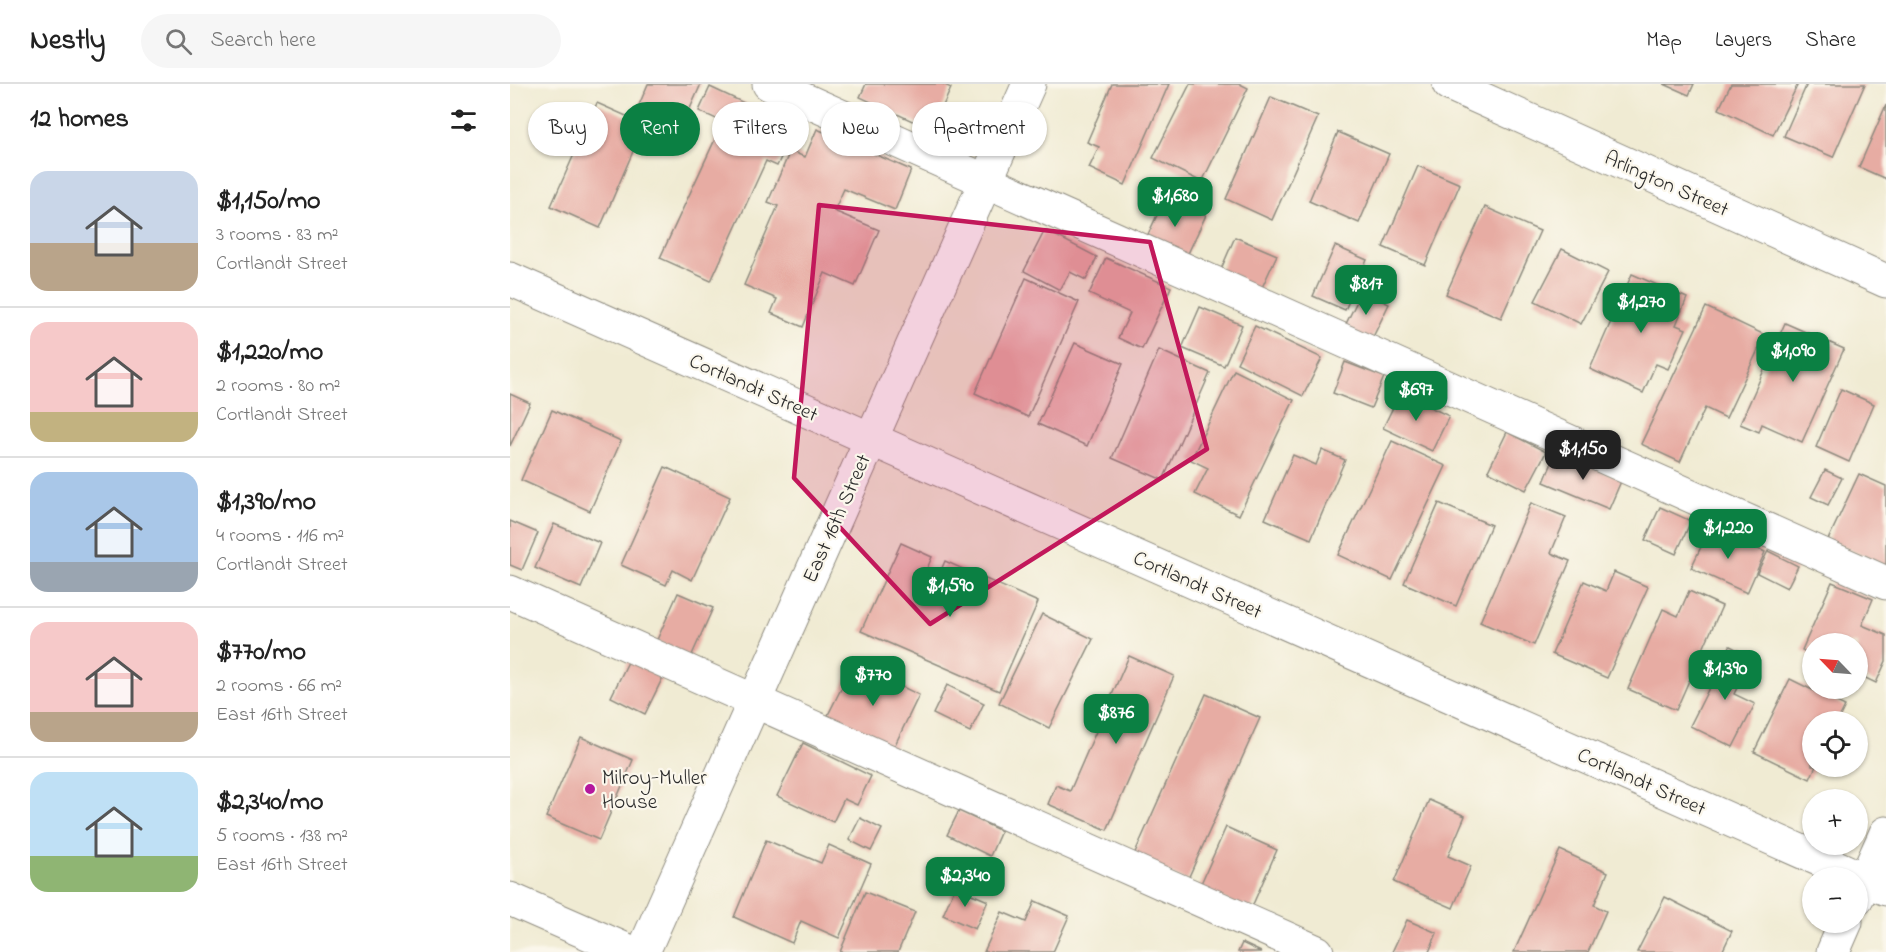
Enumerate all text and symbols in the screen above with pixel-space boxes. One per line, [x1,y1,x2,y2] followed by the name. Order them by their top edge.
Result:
[141,14,561,68] search box
[30,21,105,62] text: Nestly
[162,25,195,58] icon: search
[210,25,316,57] text: Search here
[1646,26,1682,56] text: Map
[1715,26,1772,56] text: Layers
[1805,26,1856,56] text: Share
[30,101,129,139] text: 12 homes
[528,102,608,156] chip: Buy
[620,102,700,156] chip: Rent
[712,102,809,156] chip: Filters
[821,102,900,156] chip: New
[912,102,1047,156] chip: Apartment
[447,104,480,137] icon: filters
[1598,144,1733,227] street label: Arlington Street
[1126,177,1224,228] pin: $1,680
[1152,182,1198,211] text: $1,680
[216,183,321,221] text: $1,150/mo
[78,195,150,267] icon: home
[216,221,338,250] text: 3 rooms · 83 m²
[216,250,348,279] text: Cortlandt Street
[1330,265,1402,316] pin: $817
[1349,270,1383,299] text: $817
[1592,283,1690,334] pin: $1,270
[1617,288,1665,317] text: $1,270
[1744,332,1842,383] pin: $1,090
[216,334,323,372] text: $1,220/mo
[1770,337,1816,366] text: $1,090
[78,346,150,418] icon: home
[684,347,822,431] street label: Cortlandt Street
[1380,371,1452,422] pin: $697
[216,372,341,401] text: 2 rooms · 80 m²
[1398,376,1434,405] text: $697
[216,401,348,430] text: Cortlandt Street
[1534,430,1632,481] pin: $1,150
[1559,435,1607,464] text: $1,150
[796,450,880,588] street label: East 16th Street
[216,484,316,522] text: $1,390/mo
[78,496,150,568] icon: home
[1679,509,1777,560] pin: $1,220
[1703,514,1753,543] text: $1,220
[216,522,344,551] text: 4 rooms · 116 m²
[1128,544,1266,628] street label: Cortlandt Street
[216,551,348,580] text: Cortlandt Street
[901,567,999,618] pin: $1,590
[926,572,974,601] text: $1,590
[1802,633,1868,699] north arrow
[1802,633,1868,933] map controls
[216,634,306,672] text: $770/mo
[78,646,150,718] icon: home
[1676,650,1774,701] pin: $1,390
[1703,655,1747,684] text: $1,390
[837,656,909,707] pin: $770
[854,661,892,690] text: $770
[216,672,342,701] text: 2 rooms · 66 m²
[1080,694,1152,745] pin: $876
[1098,699,1134,728] text: $876
[216,701,348,730] text: East 16th Street
[1802,711,1868,777] button: locate
[1572,741,1710,825] street label: Cortlandt Street
[602,764,707,818] place label: Milroy-Muller House
[583,782,597,796] marker: Milroy-Muller House
[216,784,324,822] text: $2,340/mo
[1802,789,1868,855] button: +
[78,796,150,868] icon: home
[216,822,348,851] text: 5 rooms · 138 m²
[216,851,348,880] text: East 16th Street
[916,857,1014,908] pin: $2,340
[940,862,990,891] text: $2,340
[1802,867,1868,933] button: −

